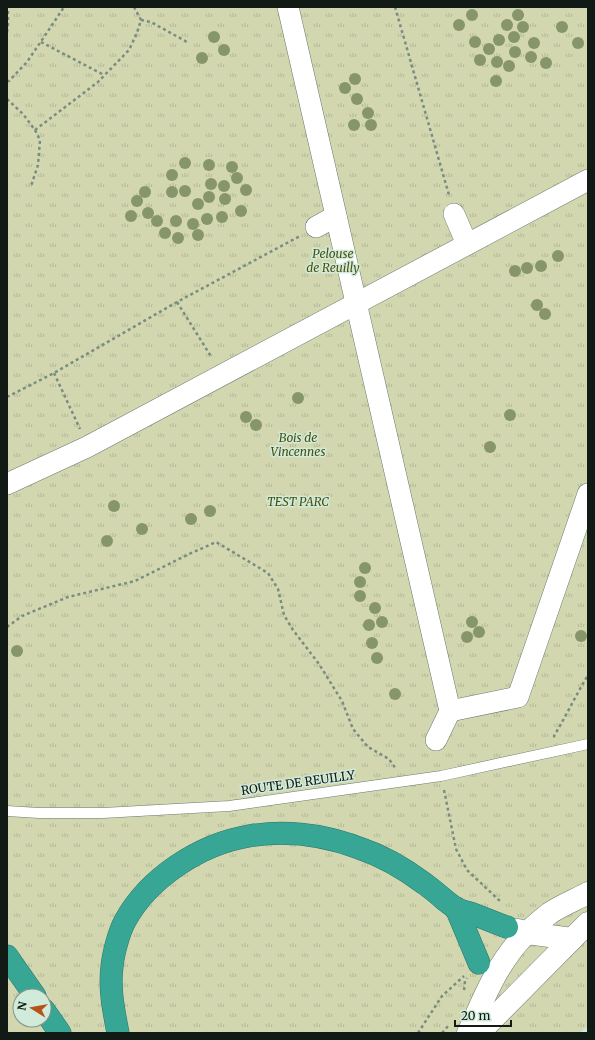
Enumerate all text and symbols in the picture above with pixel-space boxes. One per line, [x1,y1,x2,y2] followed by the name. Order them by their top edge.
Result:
[306,246,360,275] park label: Pelouse de Reuilly
[271,430,325,459] park label: Bois de Vincennes
[267,494,329,509] park label: TEST PARC
[240,767,356,798] street label: ROUTE DE REUILLY
[12,988,52,1028] north arrow
[14,1000,30,1012] text: N
[455,1002,511,1028] scale bar
[461,1008,490,1023] text: 20 m

